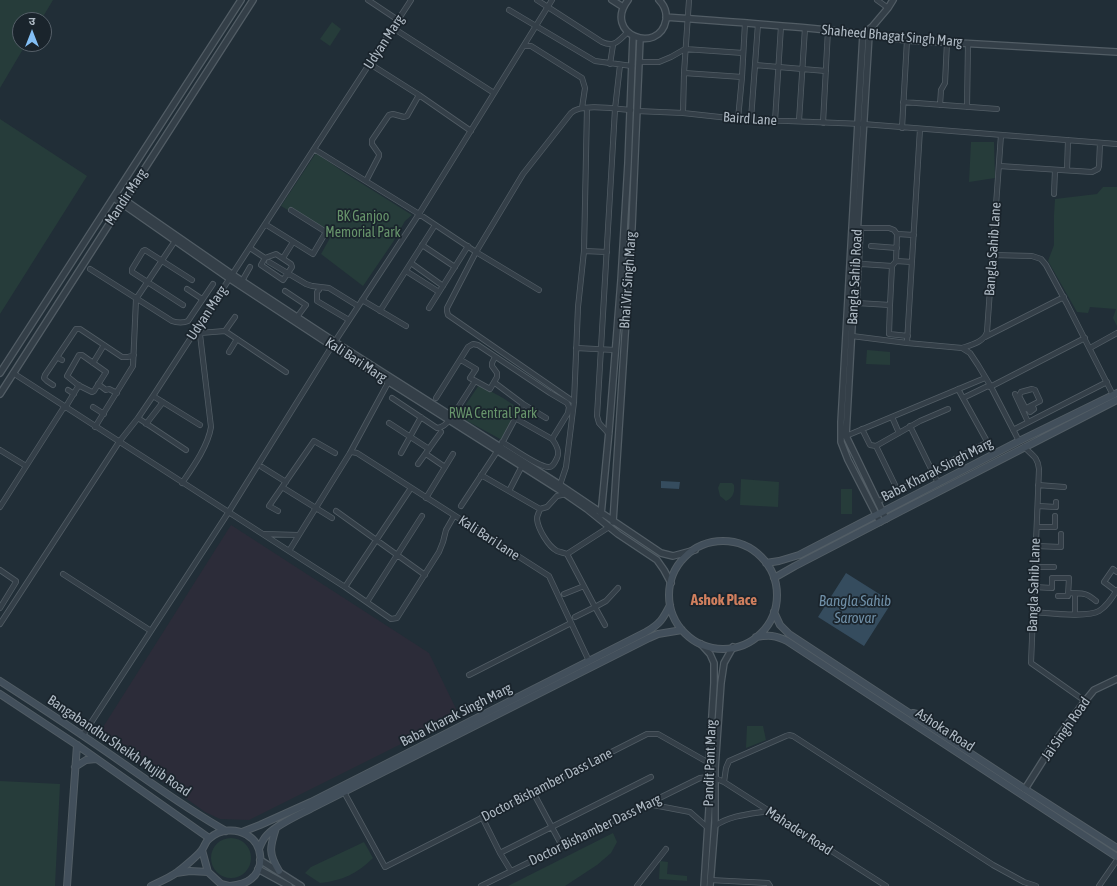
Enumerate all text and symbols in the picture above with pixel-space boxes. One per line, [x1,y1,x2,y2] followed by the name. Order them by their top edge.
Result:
[12,12,52,52] north arrow
[360,12,408,72] street label: Udyan Marg
[29,15,35,27] text: उ
[821,21,963,51] street label: Shaheed Bhagat Singh Marg
[722,109,778,129] street label: Baird Lane
[101,166,151,228] street label: Mandir Marg
[981,201,1005,297] street label: Bangla Sahib Lane
[325,209,401,242] park label: BK Ganjoo Memorial Park
[844,229,866,325] street label: Bangla Sahib Road
[616,231,640,329] street label: Bhai Vir Singh Marg
[183,283,231,343] street label: Udyan Marg
[322,334,390,386] street label: Kali Bari Marg
[449,406,537,422] park label: RWA Central Park
[878,435,996,505] street label: Baba Kharak Singh Marg
[455,512,523,564] street label: Kali Bari Lane
[1024,538,1044,632] street label: Bangla Sahib Lane
[691,591,757,609] district label: Ashok Place
[819,592,891,627] water label: Bangla Sahib Sarovar
[397,680,515,750] street label: Baba Kharak Singh Marg
[44,692,194,800] street label: Bangabandhu Sheikh Mujib Road
[1038,694,1094,764] street label: Jai Singh Road
[913,705,977,755] street label: Ashoka Road
[700,719,720,807] street label: Pandit Pant Marg
[479,745,615,825] street label: Doctor Bishamber Dass Lane
[526,791,664,869] street label: Doctor Bishamber Dass Marg
[762,803,836,859] street label: Mahadev Road

